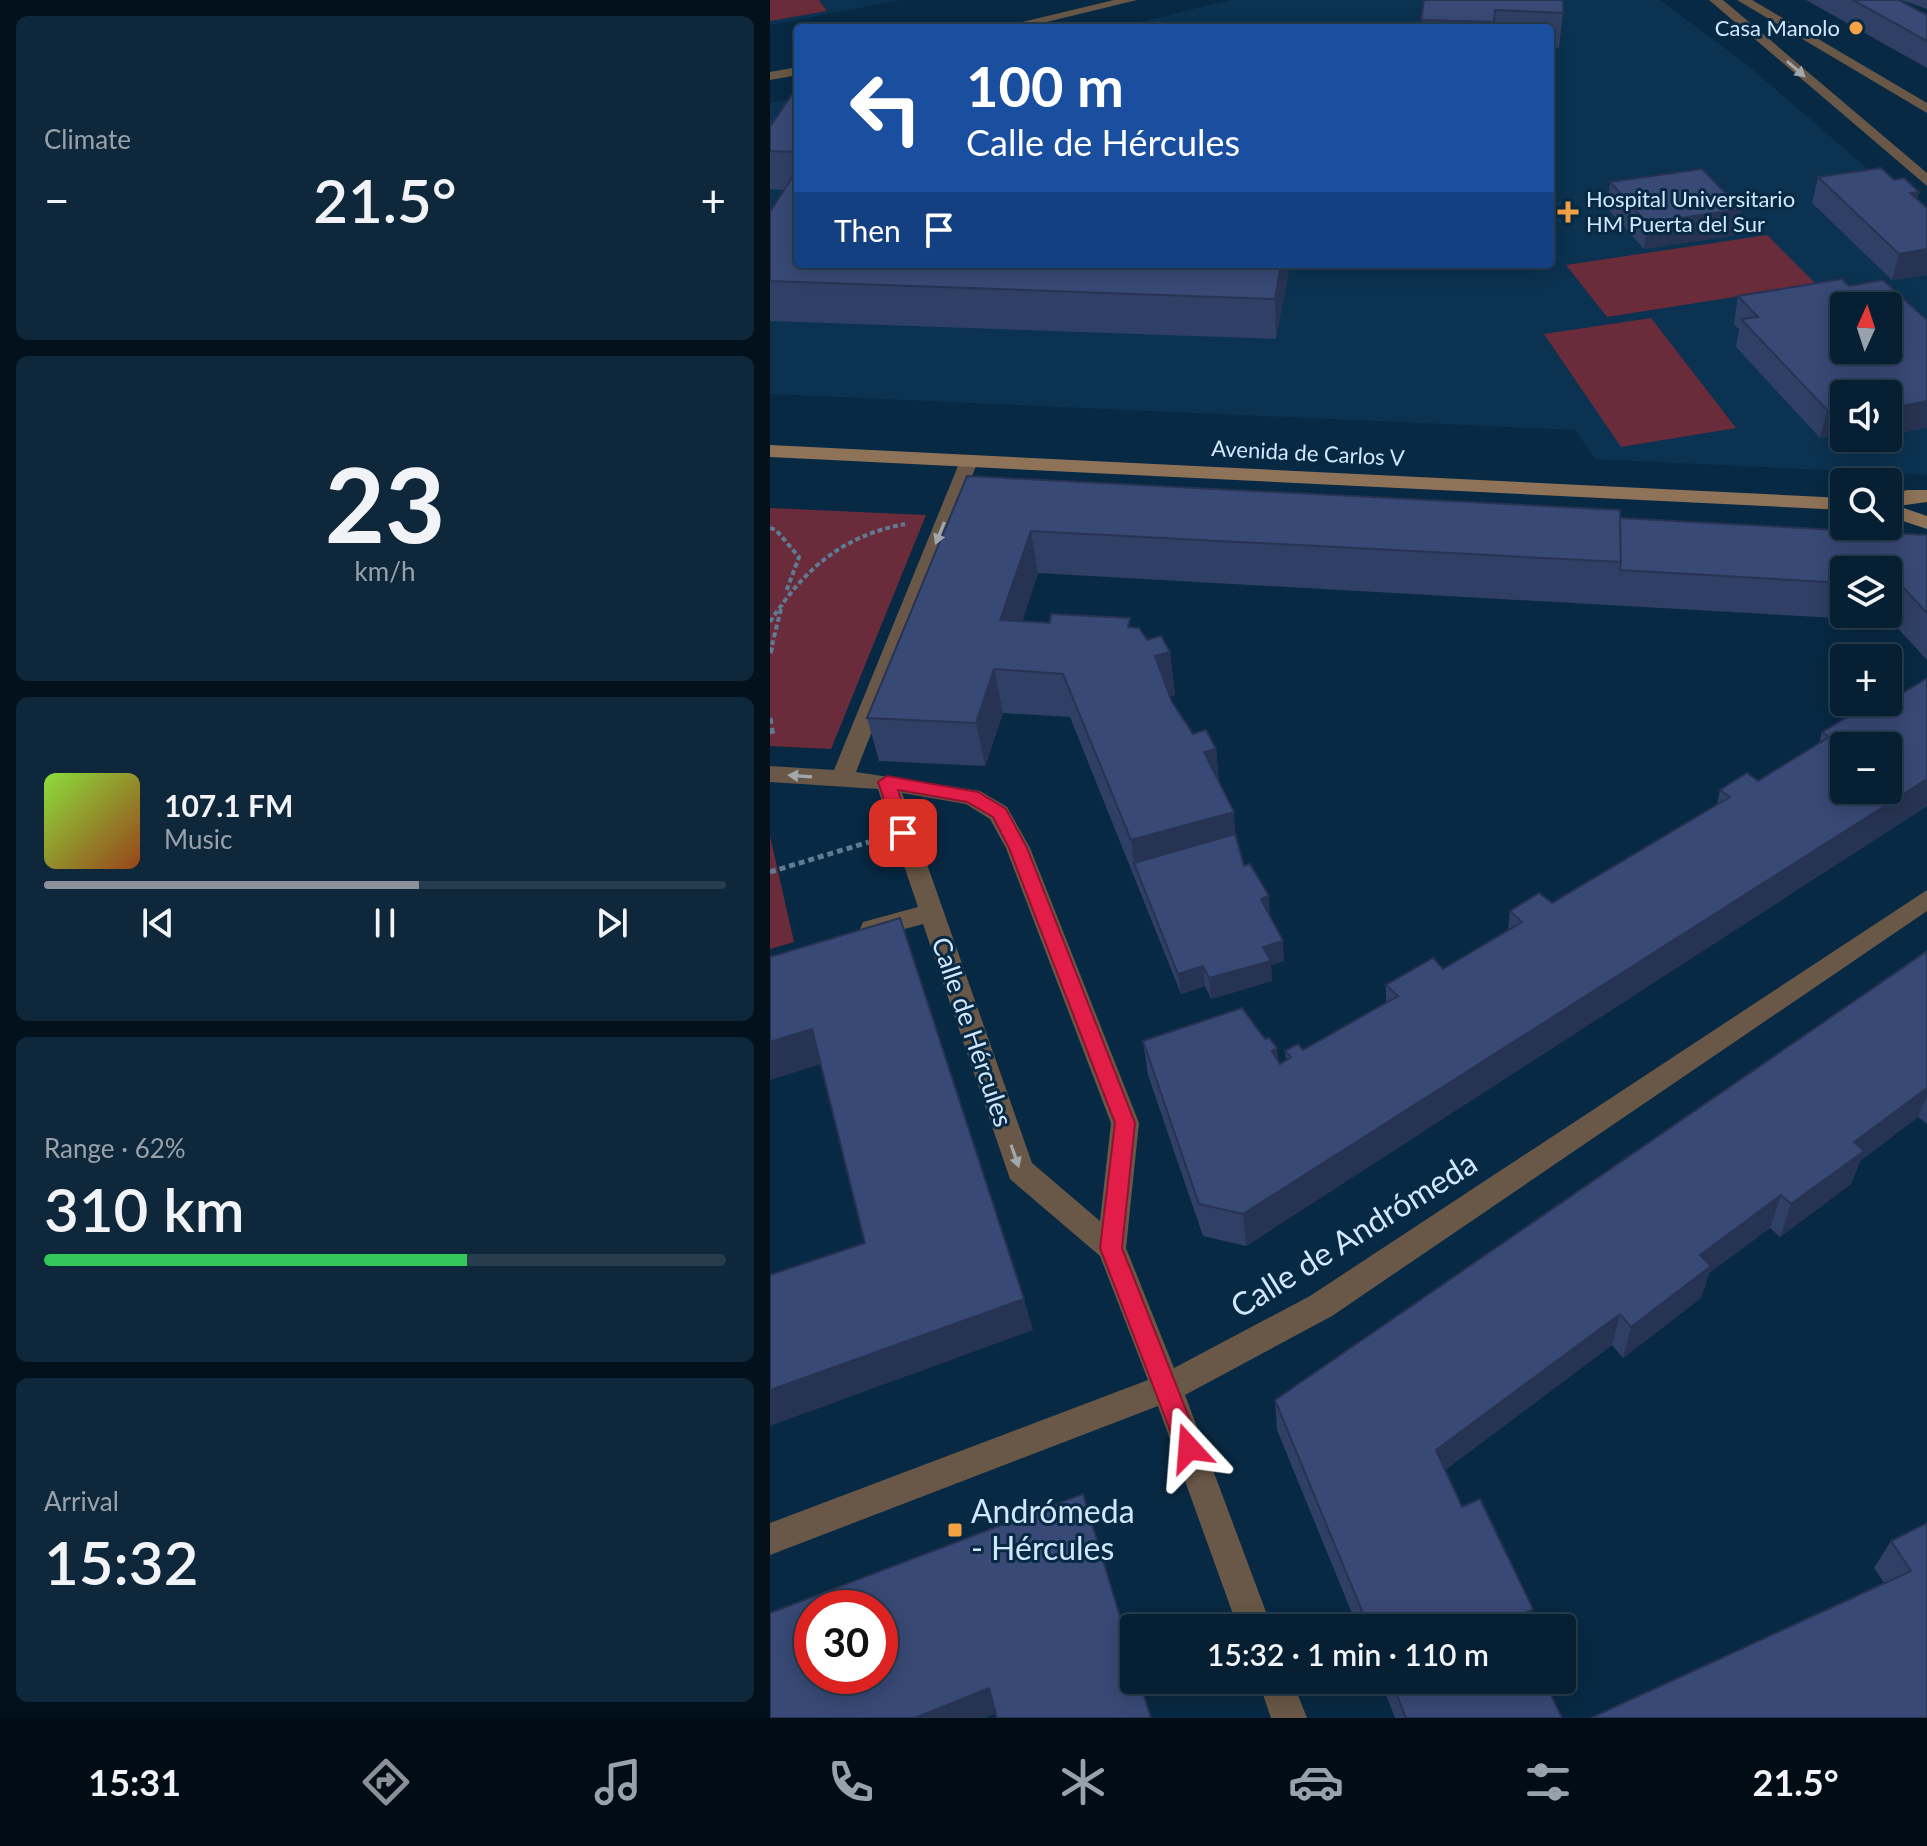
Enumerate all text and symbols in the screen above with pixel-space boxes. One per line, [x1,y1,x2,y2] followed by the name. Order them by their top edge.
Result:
[1715,14,1840,41] place label: Casa Manolo
[1847,19,1865,37] marker: Casa Manolo
[966,52,1124,119] text: 100 m
[834,56,938,160] icon: left
[1785,60,1805,77] one-way arrow
[966,120,1240,164] text: Calle de Hércules
[44,123,131,155] text: Climate
[313,164,457,236] text: 21.5°
[44,174,70,226] text: −
[700,174,726,226] text: +
[1586,185,1795,237] place label: Hospital Universitario HM Puerta del Sur
[1557,201,1579,223] marker: Hospital Universitario HM Puerta del Sur
[917,208,961,252] icon: arrive
[834,212,901,248] text: Then
[1830,292,1902,364] north arrow
[1830,292,1902,804] map controls
[1830,380,1902,452] button: sound
[1211,434,1405,471] street label: Avenida de Carlos V
[325,440,445,565] text: 23
[1830,468,1902,540] button: search
[933,521,946,545] one-way arrow
[355,555,415,587] text: km/h
[1830,556,1902,628] button: layers
[1830,644,1902,716] button: +
[1830,732,1902,804] button: −
[788,769,813,782] one-way arrow
[164,787,293,823] text: 107.1 FM
[869,799,937,867] pin
[881,811,925,855] icon: arrive
[164,823,232,855] text: Music
[136,901,180,945] icon: previous
[363,901,407,945] icon: pause
[590,901,634,945] icon: next
[926,933,1020,1131] street label: Calle de Hércules
[44,1132,186,1164] text: Range · 62%
[1223,1142,1484,1325] street label: Calle de Andrómeda
[1010,1144,1022,1168] one-way arrow
[44,1173,245,1245] text: 310 km
[1147,1406,1231,1490] position arrow
[44,1485,119,1517] text: Arrival
[971,1491,1135,1567] place label: Andrómeda - Hércules
[946,1521,964,1539] marker: Andrómeda - Hércules
[44,1526,198,1598] text: 15:32
[794,1590,898,1694] speed limit sign: 30
[1207,1636,1489,1672] text: 15:32 · 1 min · 110 m
[358,1754,414,1810] icon: directions
[590,1754,646,1810] icon: music
[823,1754,879,1810] icon: phone
[1055,1754,1111,1810] icon: climate
[1288,1754,1344,1810] icon: car
[1520,1754,1576,1810] icon: filters
[88,1760,181,1804] text: 15:31
[1753,1760,1839,1804] text: 21.5°

